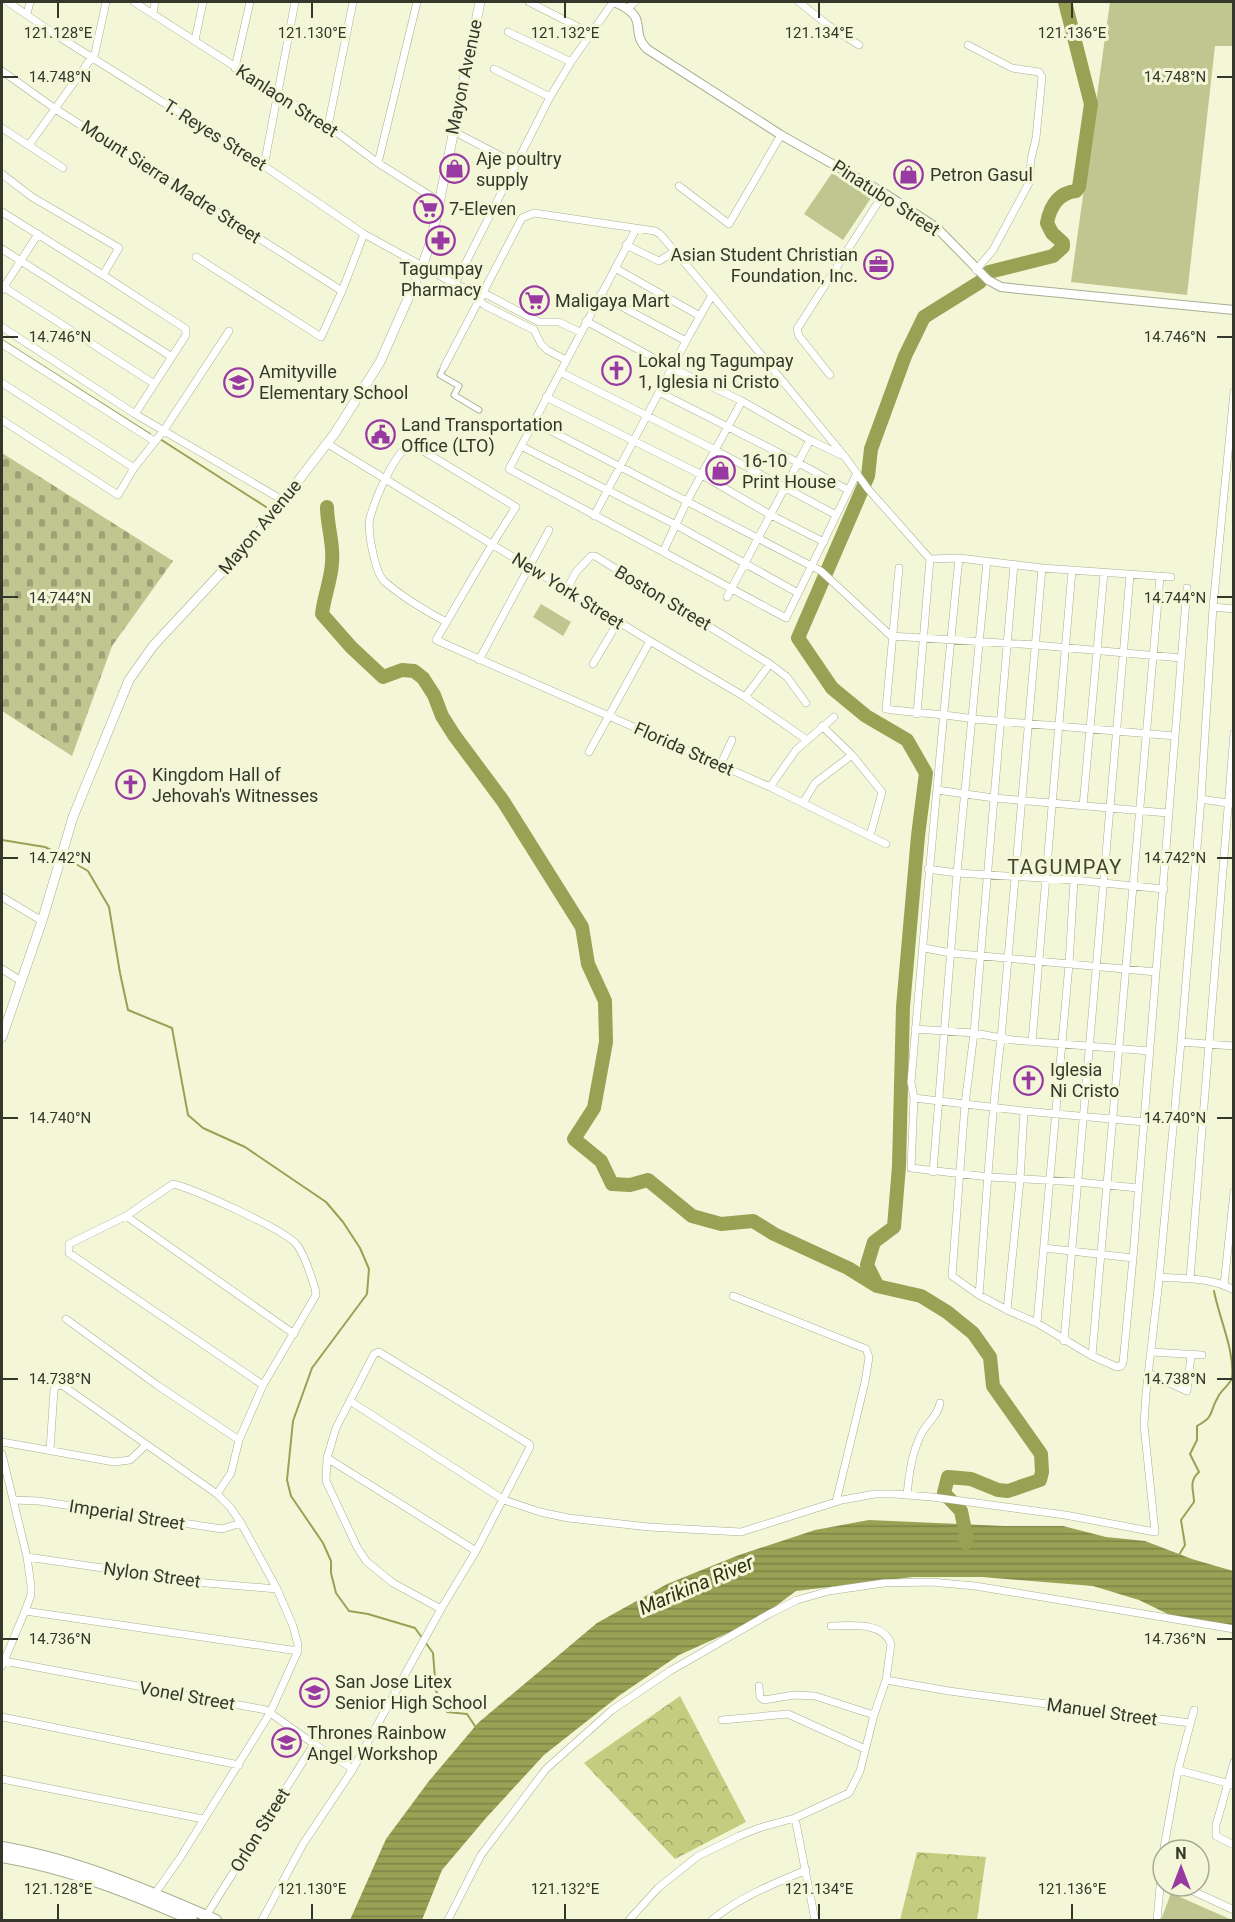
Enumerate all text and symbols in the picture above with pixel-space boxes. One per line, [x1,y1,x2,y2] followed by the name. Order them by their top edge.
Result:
[441,17,486,136] street label: Mayon Avenue
[24,24,93,42] text: 121.128°E
[278,24,347,42] text: 121.130°E
[531,24,600,42] text: 121.132°E
[785,24,854,42] text: 121.134°E
[1038,24,1107,42] text: 121.136°E
[232,60,342,141] street label: Kanlaon Street
[29,68,91,86] text: 14.748°N
[1144,68,1206,86] text: 14.748°N
[160,94,271,175] street label: T. Reyes Street
[77,116,265,248] street label: Mount Sierra Madre Street
[476,148,562,190] place label: Aje poultry supply
[439,153,471,185] shop icon: Aje poultry supply
[829,155,944,240] street label: Pinatubo Street
[893,159,925,191] shop icon: Petron Gasul
[930,164,1033,185] place label: Petron Gasul
[412,193,444,225] supermarket icon: 7-Eleven
[449,198,516,219] place label: 7-Eleven
[425,224,457,256] pharmacy icon: Tagumpay Pharmacy
[671,244,858,286] place label: Asian Student Christian Foundation, Inc.
[863,249,895,281] office icon: Asian Student Christian Foundation, Inc.
[399,258,483,300] place label: Tagumpay Pharmacy
[518,285,550,317] supermarket icon: Maligaya Mart
[555,290,670,311] place label: Maligaya Mart
[29,328,91,346] text: 14.746°N
[1144,328,1206,346] text: 14.746°N
[638,350,794,392] place label: Lokal ng Tagumpay 1, Iglesia ni Cristo
[601,355,633,387] church icon: Lokal ng Tagumpay 1, Iglesia ni Cristo
[259,361,408,403] place label: Amityville Elementary School
[222,366,254,398] school or university icon: Amityville Elementary School
[401,414,563,457] place label: Land Transportation Office (LTO)
[364,419,396,451] public building icon: Land Transportation Office (LTO)
[742,450,836,492] place label: 16-10 Print House
[705,455,737,487] shop icon: 16-10 Print House
[214,475,305,578] street label: Mayon Avenue
[508,548,628,633] street label: New York Street
[611,561,715,635] street label: Boston Street
[29,589,91,607] text: 14.744°N
[1144,589,1206,607] text: 14.744°N
[631,717,737,780] street label: Florida Street
[152,764,318,806] place label: Kingdom Hall of Jehovah's Witnesses
[115,769,147,801] church icon: Kingdom Hall of Jehovah's Witnesses
[29,849,91,867] text: 14.742°N
[1144,849,1206,867] text: 14.742°N
[1007,855,1123,879] district label: TAGUMPAY
[1050,1059,1119,1101] place label: Iglesia Ni Cristo
[1013,1064,1045,1096] church icon: Iglesia Ni Cristo
[29,1109,91,1127] text: 14.740°N
[1144,1109,1206,1127] text: 14.740°N
[29,1370,91,1388] text: 14.738°N
[1144,1370,1206,1388] text: 14.738°N
[68,1495,187,1534] street label: Imperial Street
[635,1550,758,1620] water label: Marikina River
[102,1557,202,1592] street label: Nylon Street
[29,1630,91,1648] text: 14.736°N
[1144,1630,1206,1648] text: 14.736°N
[335,1671,487,1713] place label: San Jose Litex Senior High School
[298,1676,330,1708] school or university icon: San Jose Litex Senior High School
[137,1677,237,1714] street label: Vonel Street
[1046,1693,1159,1730] street label: Manuel Street
[307,1722,447,1764] place label: Thrones Rainbow Angel Workshop
[270,1727,302,1759] school or university icon: Thrones Rainbow Angel Workshop
[225,1784,294,1876] street label: Orlon Street
[1151,1838,1211,1898] north arrow
[1175,1844,1187,1863] text: N
[24,1880,93,1898] text: 121.128°E
[278,1880,347,1898] text: 121.130°E
[531,1880,600,1898] text: 121.132°E
[785,1880,854,1898] text: 121.134°E
[1038,1880,1107,1898] text: 121.136°E

